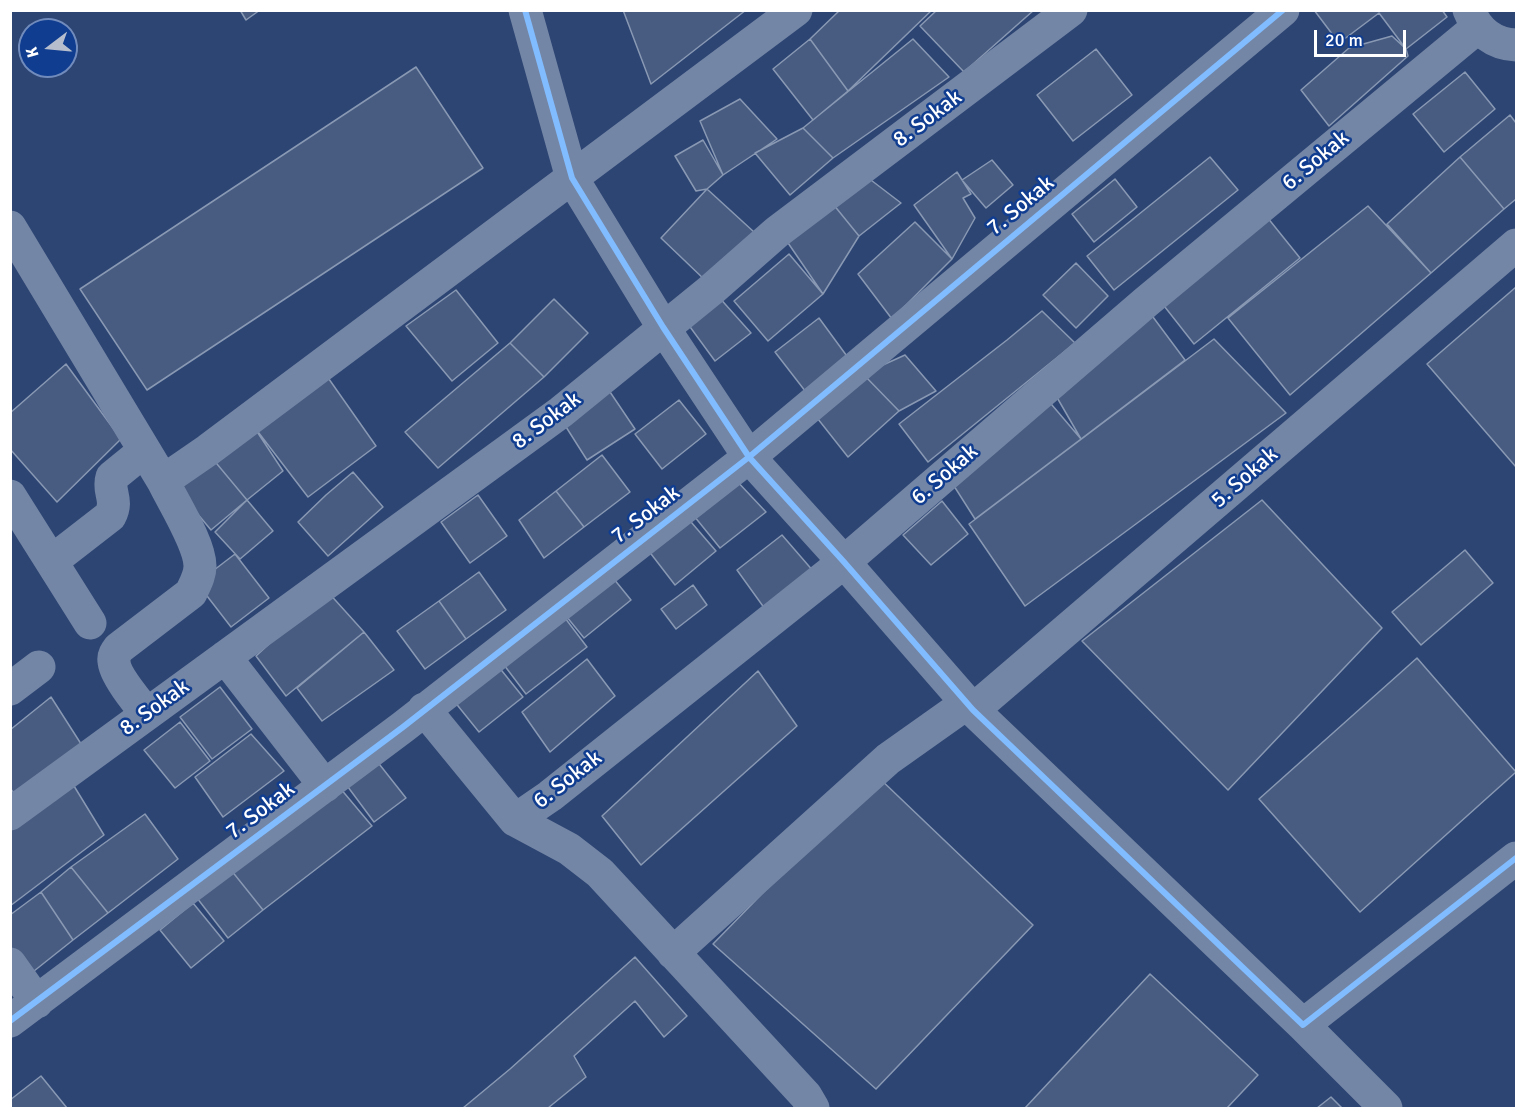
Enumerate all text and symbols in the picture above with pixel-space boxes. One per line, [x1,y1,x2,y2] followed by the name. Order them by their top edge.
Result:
[18,18,78,78] north arrow
[1317,18,1408,56] scale bar
[1325,29,1363,51] text: 20 m
[22,45,44,60] text: K
[888,85,968,153] street label: 8. Sokak
[1277,125,1355,197] street label: 6. Sokak
[982,170,1060,242] street label: 7. Sokak
[507,387,587,455] street label: 8. Sokak
[906,439,984,511] street label: 6. Sokak
[1206,442,1284,514] street label: 5. Sokak
[607,480,685,550] street label: 7. Sokak
[115,674,195,742] street label: 8. Sokak
[529,745,607,815] street label: 6. Sokak
[221,777,301,845] street label: 7. Sokak

